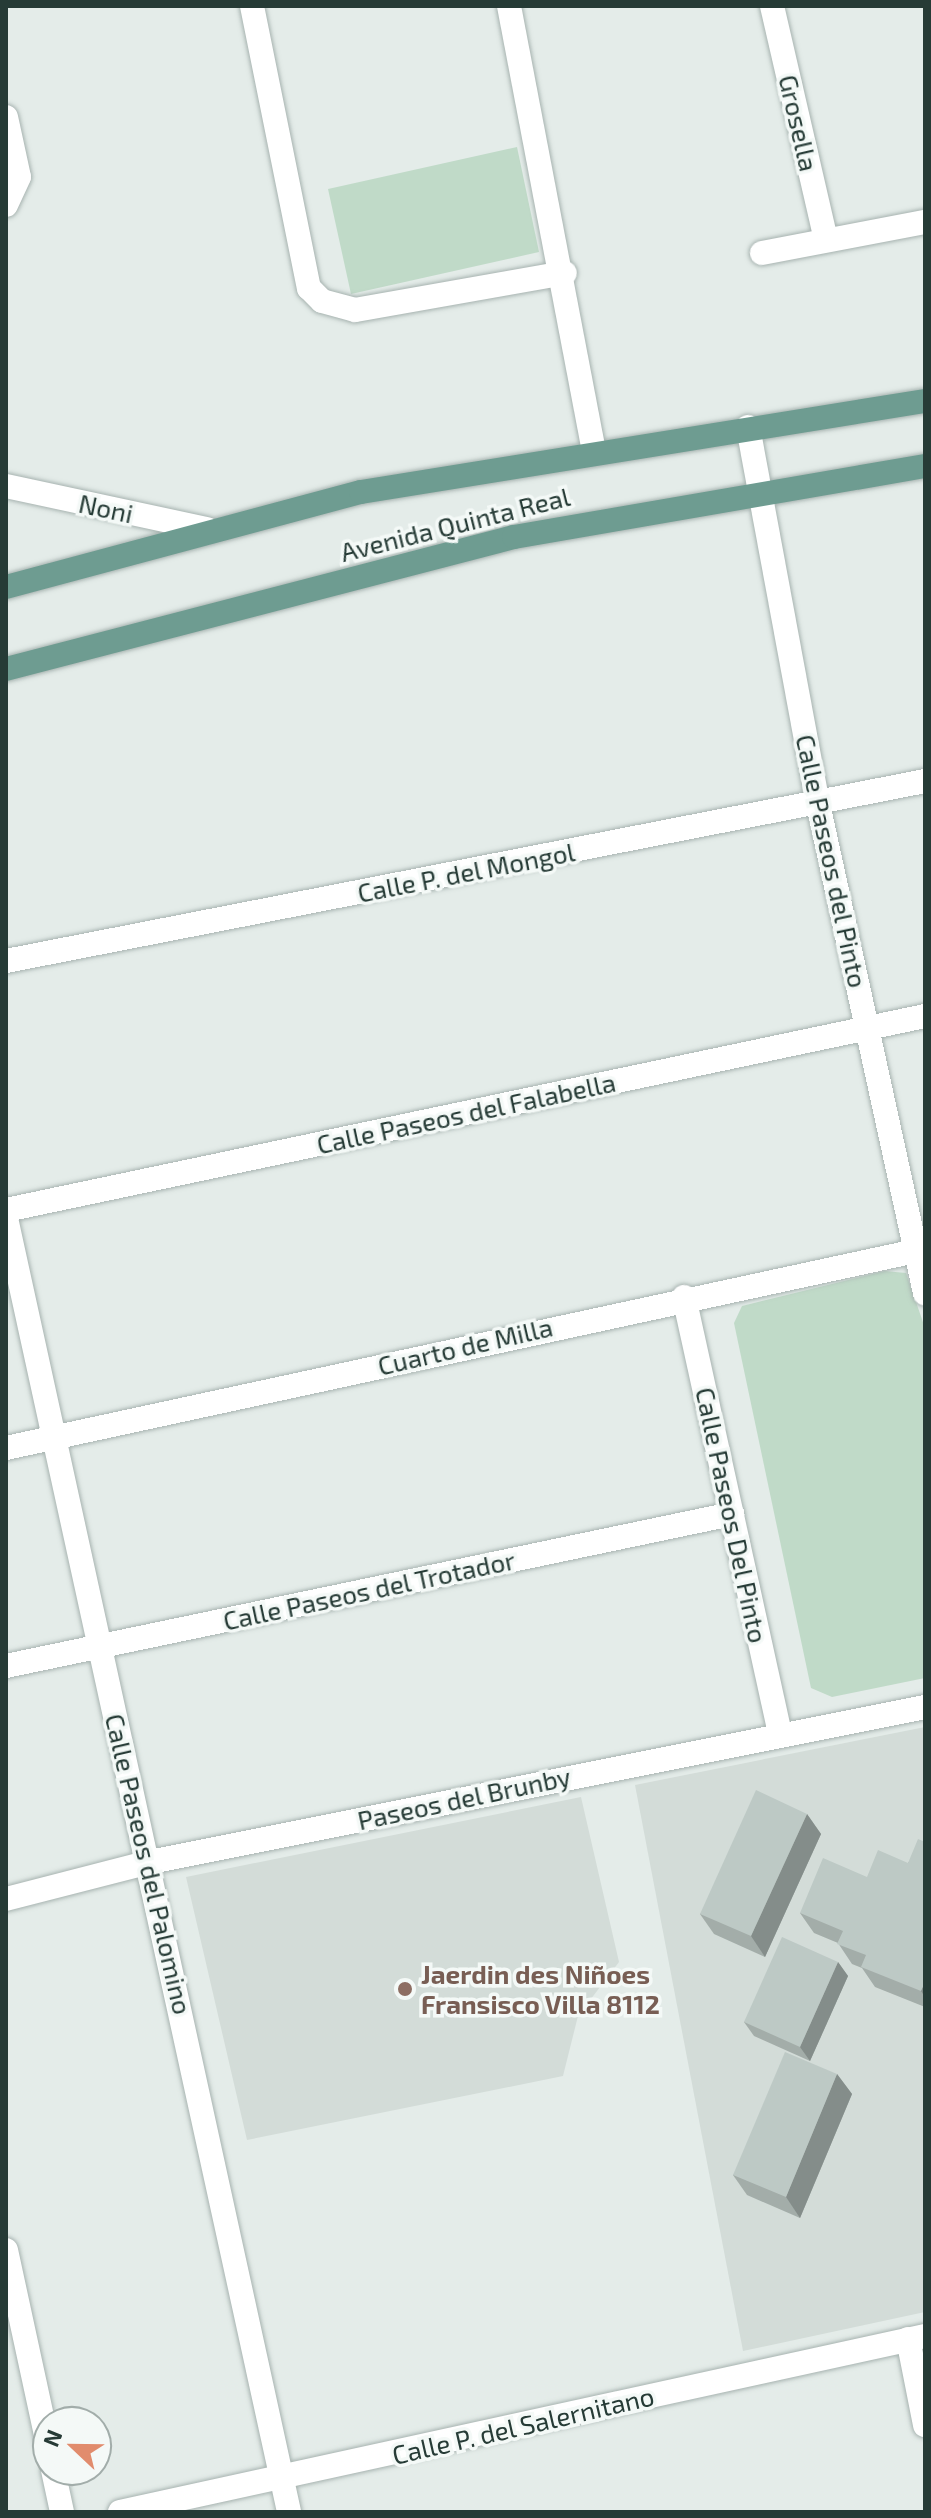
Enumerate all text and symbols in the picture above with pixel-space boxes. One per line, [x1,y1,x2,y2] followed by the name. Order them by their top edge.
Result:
[773,72,825,174] street label: Grosella
[337,480,573,568] street label: Avenida Quinta Real
[76,487,136,529] street label: Noni
[790,731,874,991] street label: Calle Paseos del Pinto
[354,836,578,908] street label: Calle P. del Mongol
[313,1066,619,1160] street label: Calle Paseos del Falabella
[375,1311,555,1381] street label: Cuarto de Milla
[690,1384,774,1646] street label: Calle Paseos Del Pinto
[220,1544,518,1636] street label: Calle Paseos del Trotador
[99,1710,199,2018] street label: Calle Paseos del Palomino
[354,1760,574,1836] street label: Paseos del Brunby
[421,1958,660,2020] place label: Jaerdin des Niñoes Fransisco Villa 8112
[396,1980,414,1998] marker: Jaerdin des Niñoes Fransisco Villa 8112
[389,2380,657,2470] street label: Calle P. del Salernitano
[32,2406,112,2486] north arrow
[37,2426,67,2450] text: N

